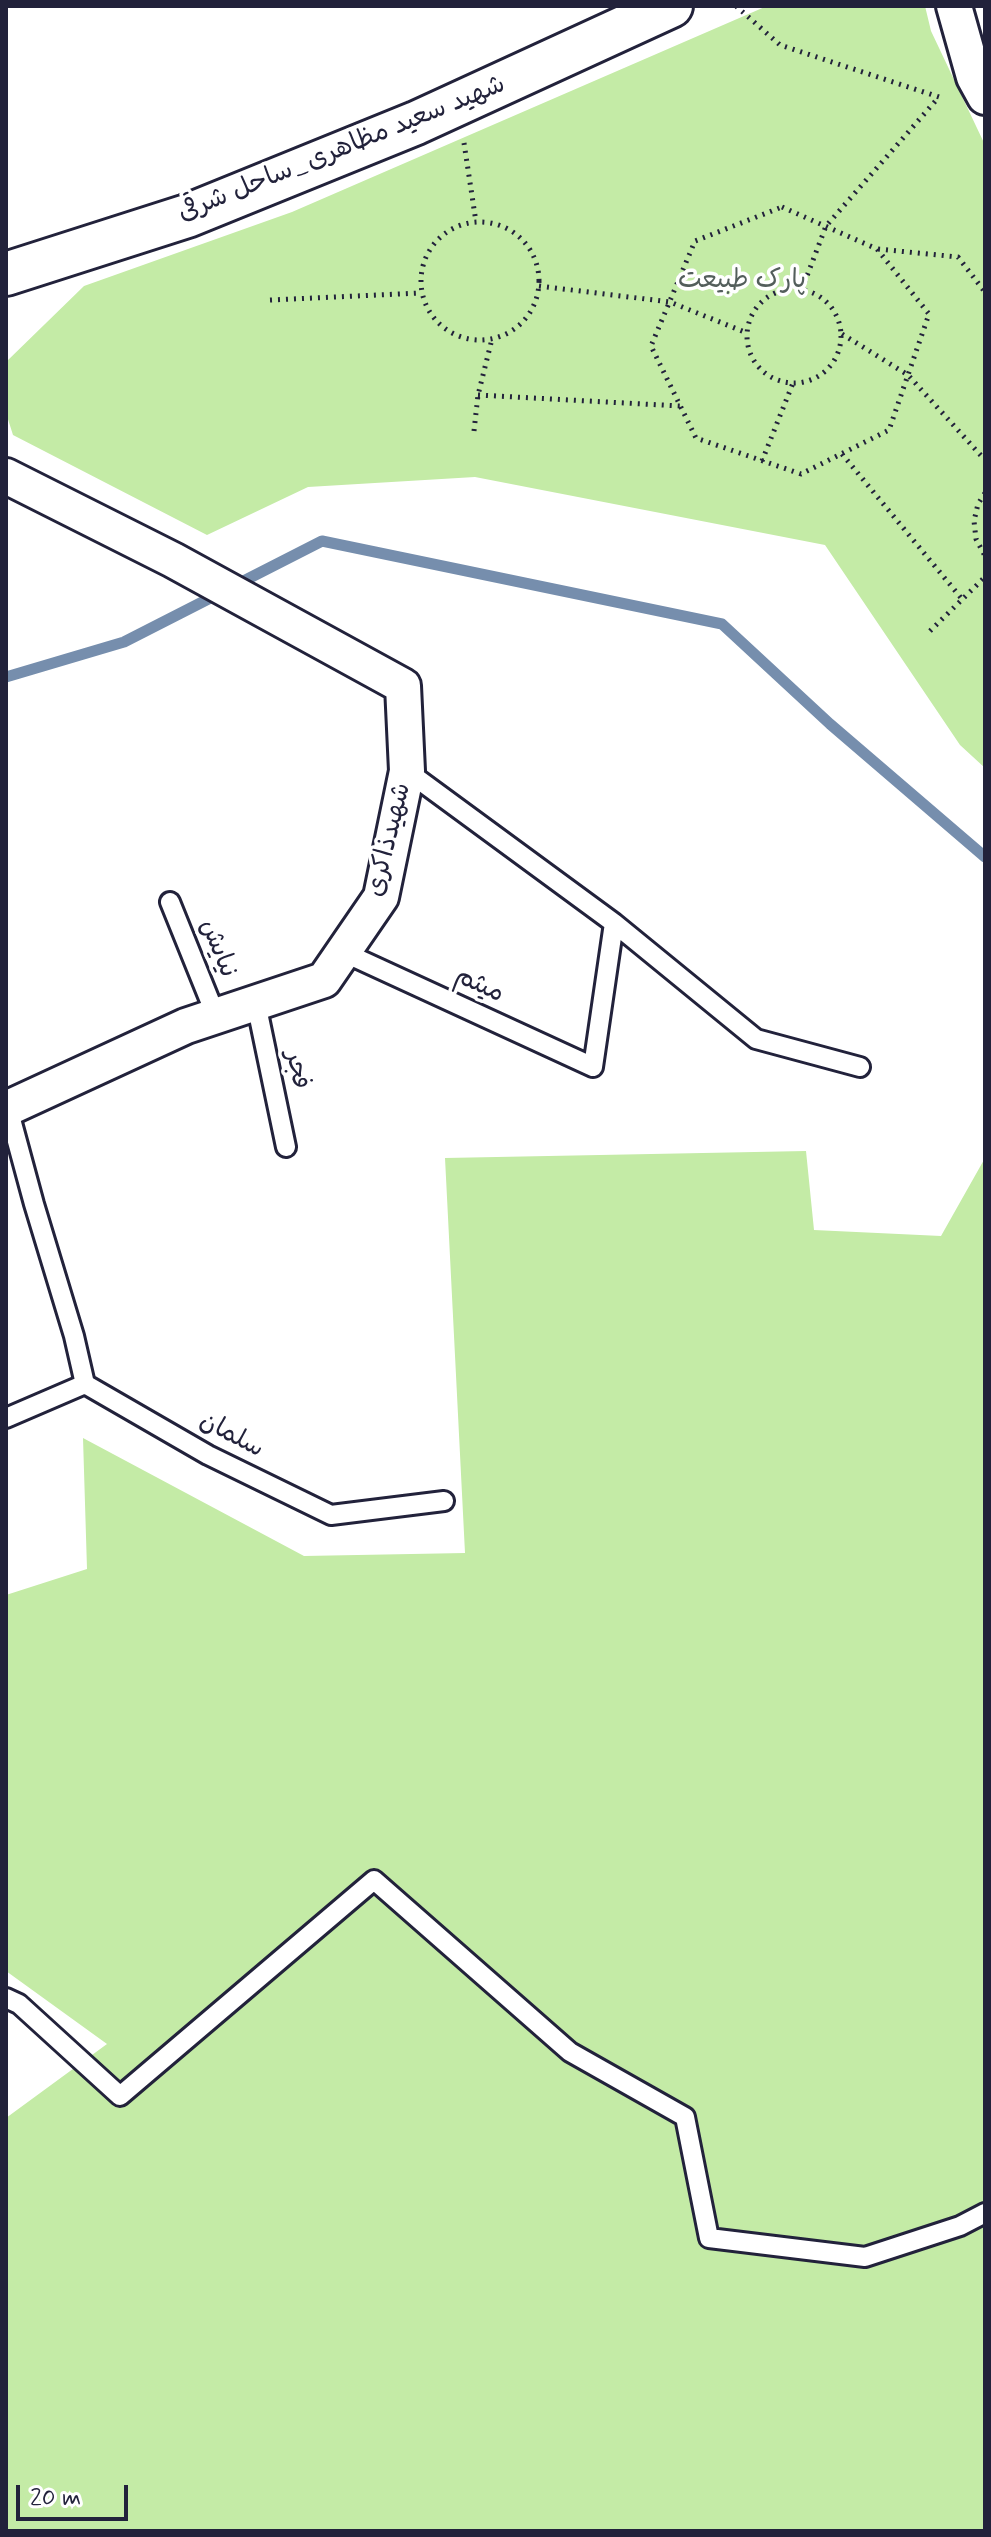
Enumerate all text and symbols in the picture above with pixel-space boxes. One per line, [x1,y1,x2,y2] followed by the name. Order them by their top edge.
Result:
[174,70,510,230] street label: شهید سعید مظاهری_ساحل شرقی
[678,266,806,298] park label: پارک طبیعت
[361,780,419,900] street label: شهیدذاکری
[191,915,243,983] street label: نیایش
[449,961,509,1011] street label: میثم
[277,1048,315,1092] street label: فجر
[193,1406,269,1466] street label: سلمان
[20,2469,132,2519] scale bar
[30,2483,81,2514] text: 20 m

